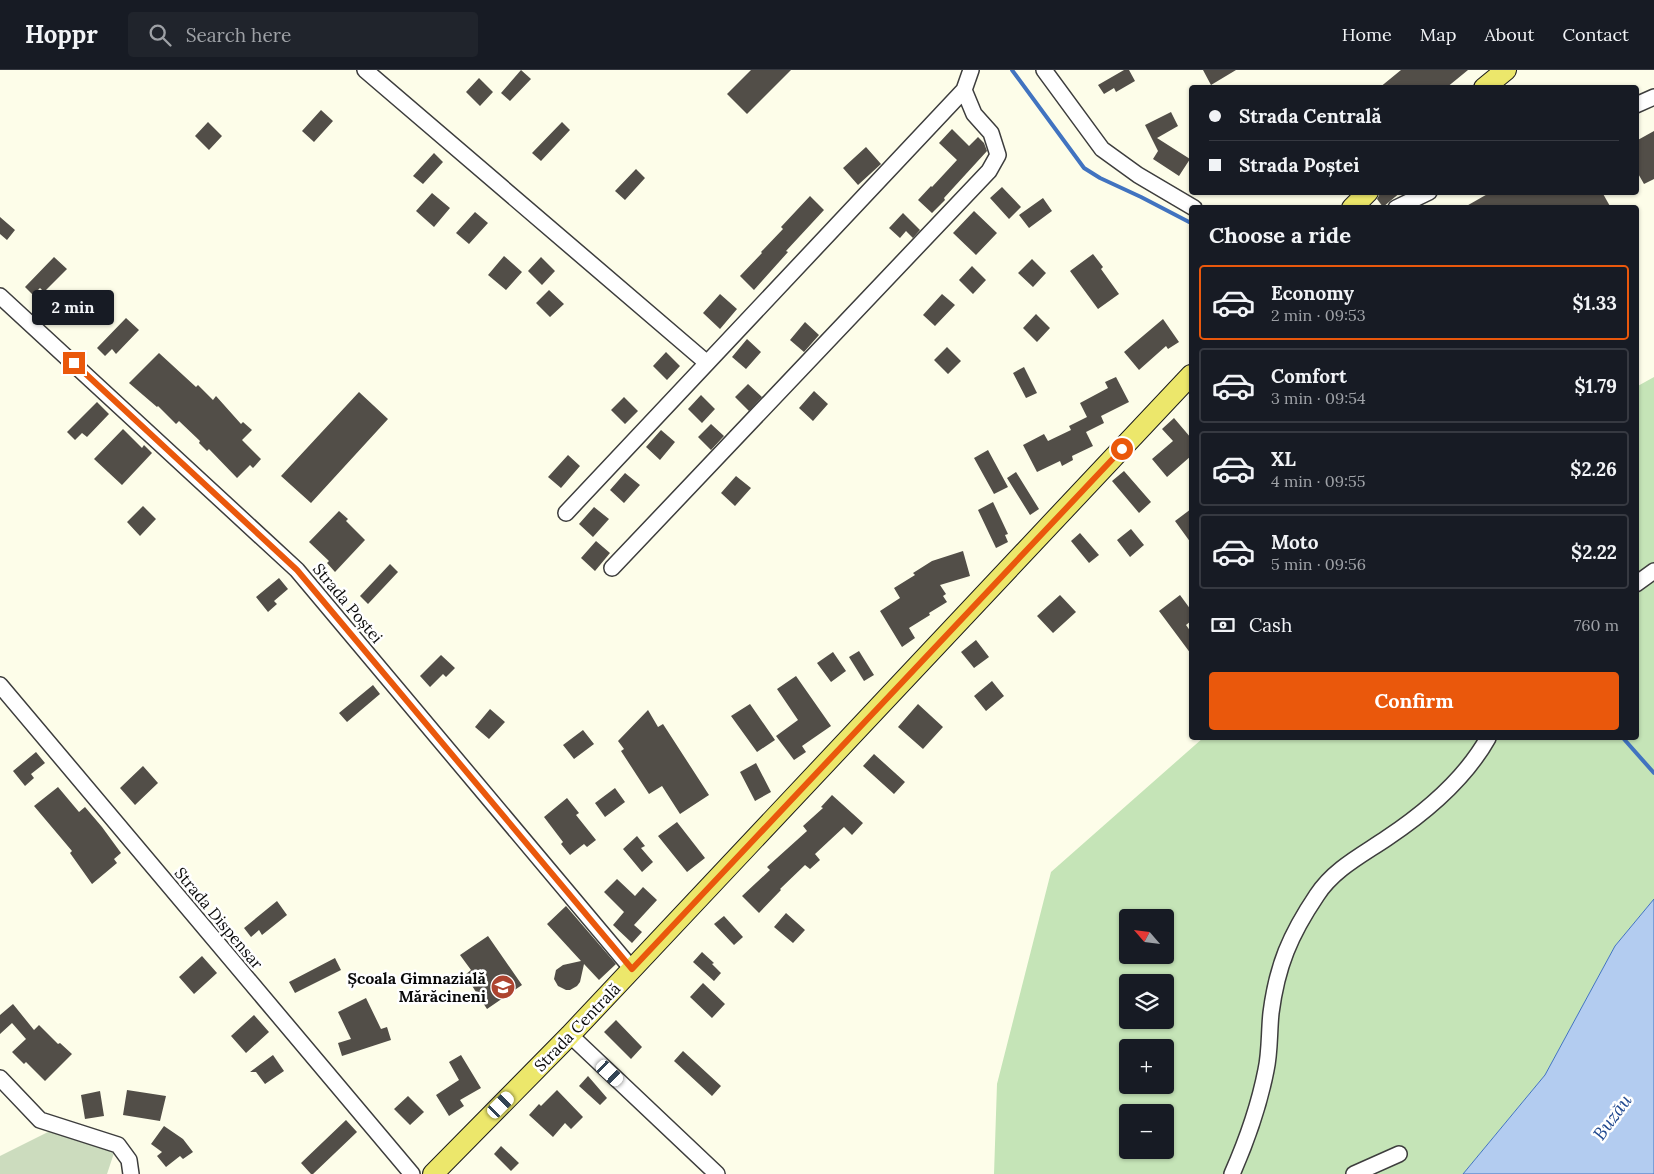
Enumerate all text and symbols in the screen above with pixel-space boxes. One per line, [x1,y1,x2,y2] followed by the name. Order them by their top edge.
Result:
[128,12,478,57] search box
[25,19,98,50] text: Hoppr
[146,21,174,49] icon: search
[186,23,291,47] text: Search here
[1342,23,1392,46] text: Home
[1420,23,1456,46] text: Map
[1484,23,1534,46] text: About
[1562,23,1629,46] text: Contact
[1239,104,1381,128] text: Strada Centrală
[1239,153,1359,177] text: Strada Poștei
[1209,221,1351,249] text: Choose a ride
[1211,280,1256,325] icon: car
[1271,281,1354,305] text: Economy
[33,290,115,326] callout: 2 min
[1572,291,1617,315] text: $1.33
[52,297,94,317] text: 2 min
[1271,305,1366,325] text: 2 min · 09:53
[63,352,85,374] route end
[1211,363,1256,408] icon: car
[1271,364,1347,388] text: Comfort
[1574,374,1617,398] text: $1.79
[1271,388,1366,408] text: 3 min · 09:54
[1111,438,1133,460] route start
[1211,446,1256,491] icon: car
[1271,447,1296,471] text: XL
[1570,457,1617,481] text: $2.26
[1271,471,1365,491] text: 4 min · 09:55
[1211,529,1256,574] icon: car
[1271,530,1318,554] text: Moto
[1571,540,1617,564] text: $2.22
[1271,554,1366,574] text: 5 min · 09:56
[309,559,387,647] street label: Strada Poștei
[1209,611,1237,639] icon: cash
[1249,613,1292,637] text: Cash
[1574,615,1619,635] text: 760 m
[1209,672,1619,730] button: Confirm
[171,863,267,973] street label: Strada Dispensar
[1119,909,1174,964] north arrow
[1119,909,1174,1159] map controls
[347,968,487,1006] place label: Școala Gimnazială Mărăcineni
[490,974,516,1000] school or university icon: Școala Gimnazială Mărăcineni
[1119,974,1174,1029] button: layers
[530,978,624,1076] street label: Strada Centrală
[1119,1039,1174,1094] button: +
[593,1057,626,1089] car
[485,1089,516,1121] car
[1588,1089,1636,1144] water label: Buzău
[1119,1104,1174,1159] button: −

